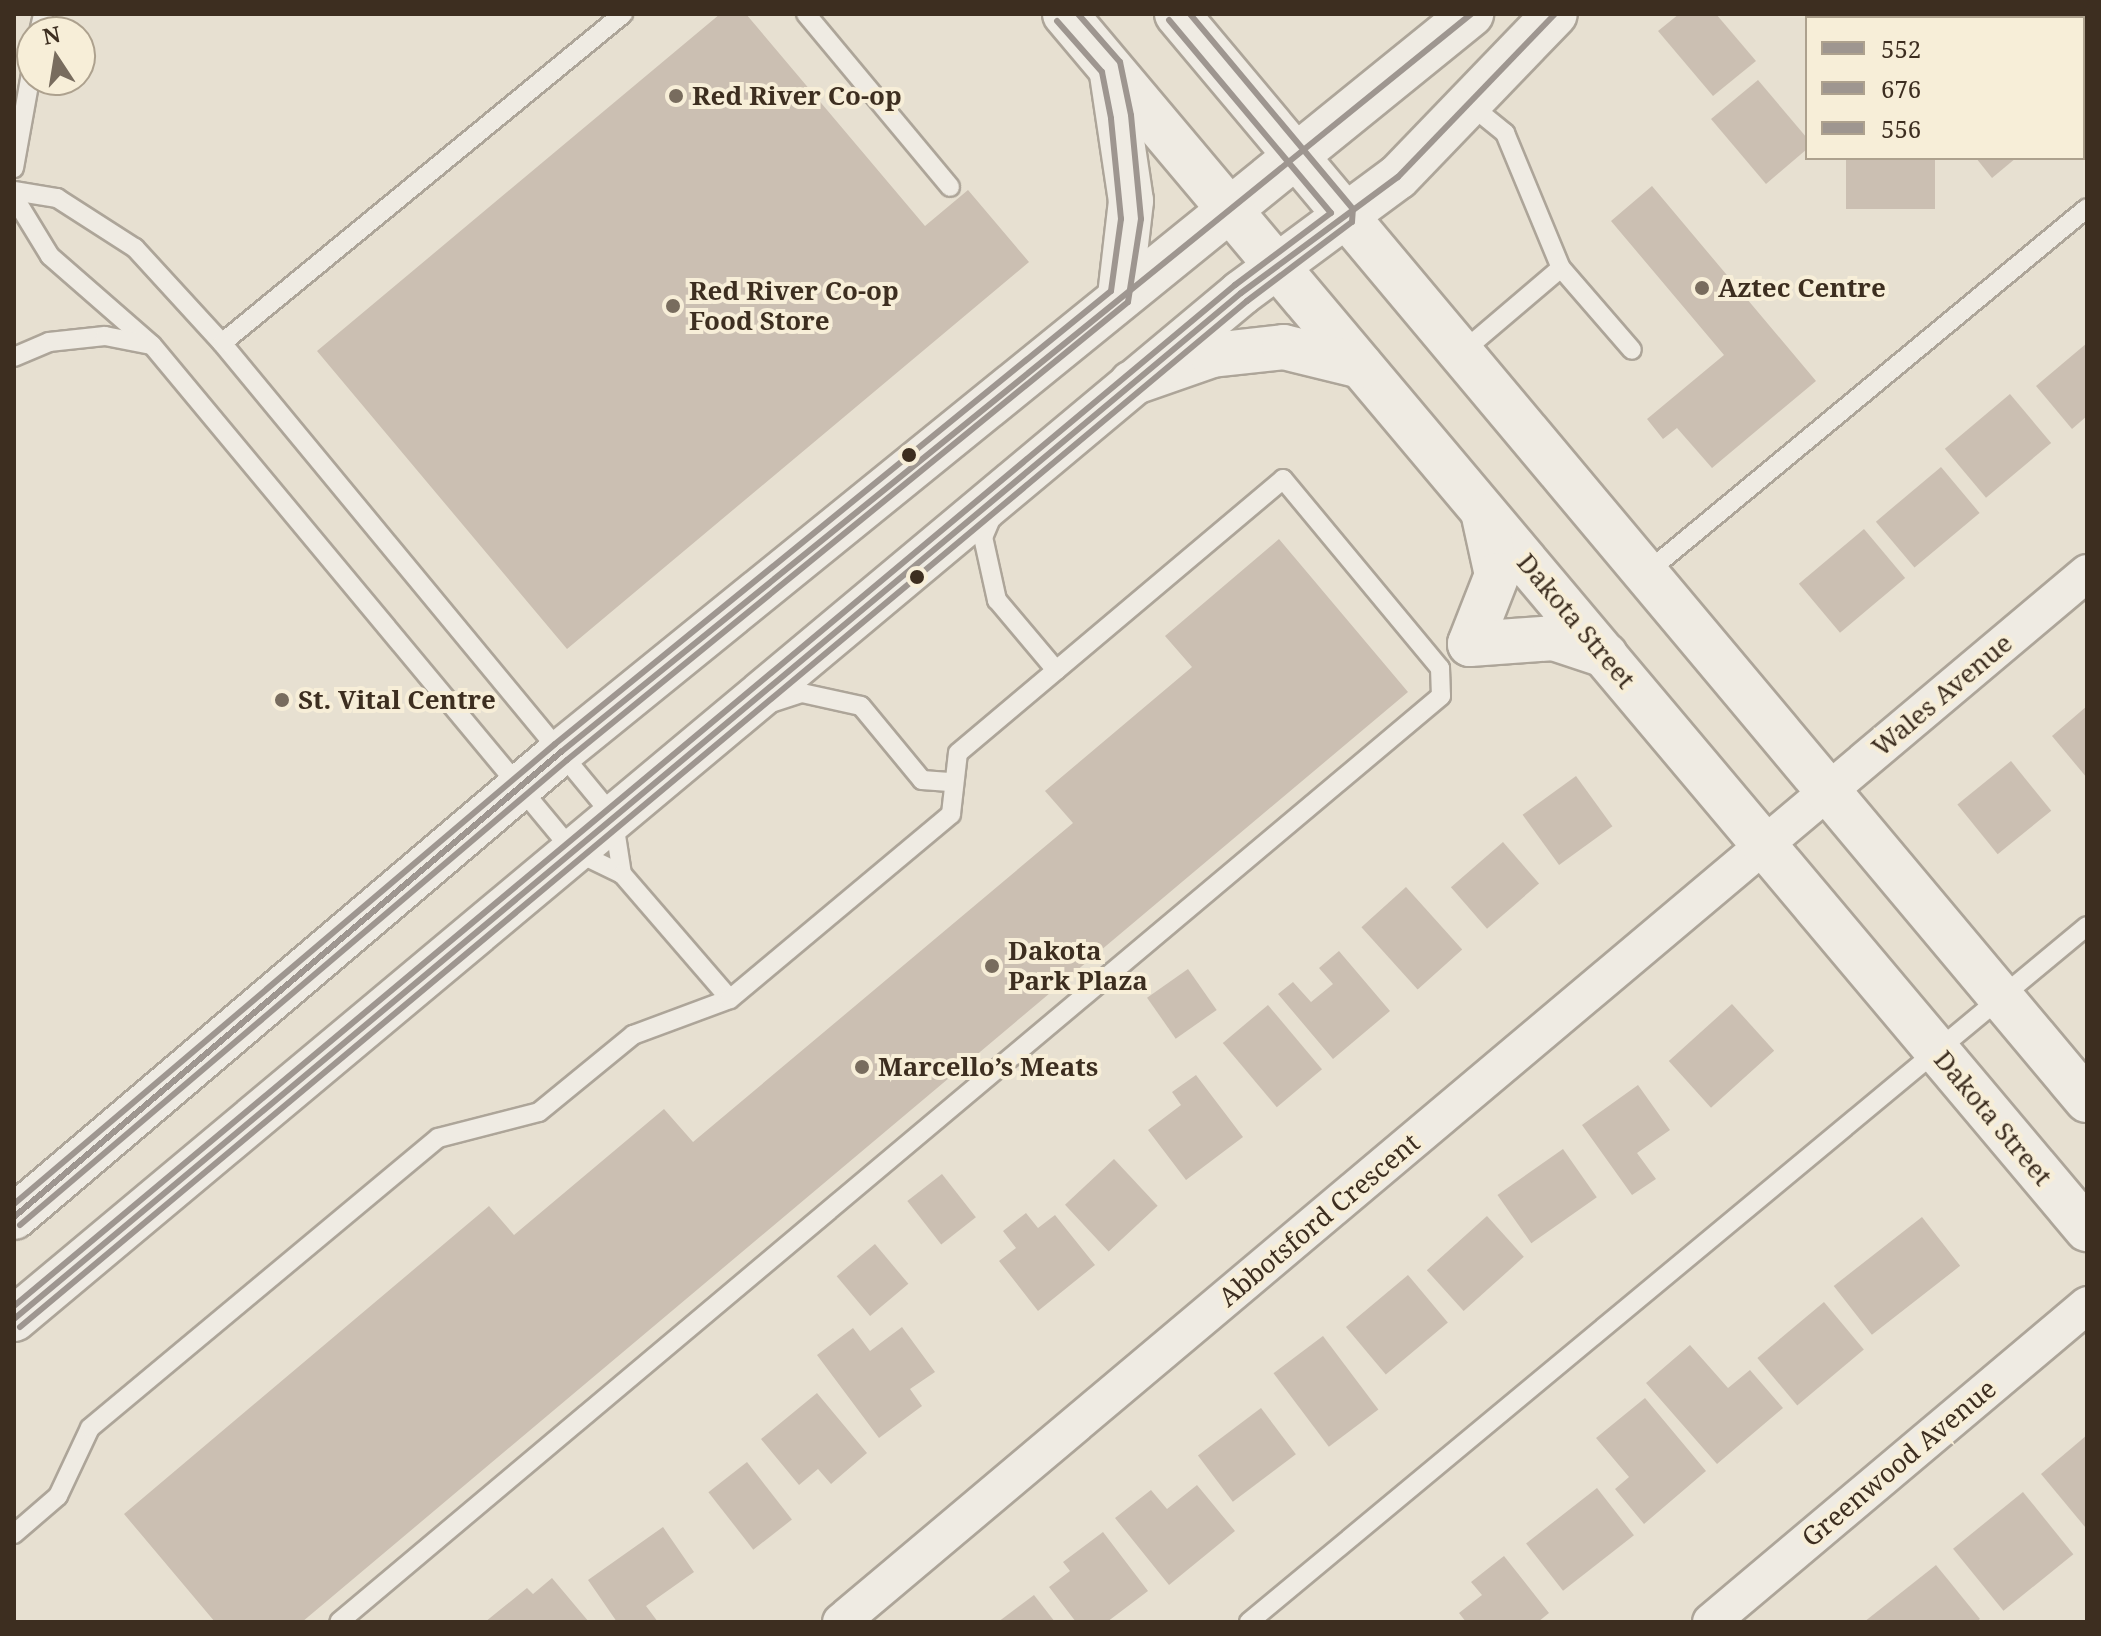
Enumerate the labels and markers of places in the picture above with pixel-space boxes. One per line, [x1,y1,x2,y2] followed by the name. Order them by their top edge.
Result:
[692,80,902,112] place label: Red River Co-op
[667,87,685,105] marker: Red River Co-op
[1718,272,1886,304] place label: Aztec Centre
[689,275,899,336] place label: Red River Co-op Food Store
[1693,279,1711,297] marker: Aztec Centre
[664,297,682,315] marker: Red River Co-op Food Store
[901,447,917,463] unlabelled marker
[909,569,925,585] unlabelled marker
[298,684,496,716] place label: St. Vital Centre
[273,691,291,709] marker: St. Vital Centre
[1008,935,1148,996] place label: Dakota Park Plaza
[983,957,1001,975] marker: Dakota Park Plaza
[878,1051,1098,1083] place label: Marcello’s Meats
[853,1058,871,1076] marker: Marcello’s Meats

